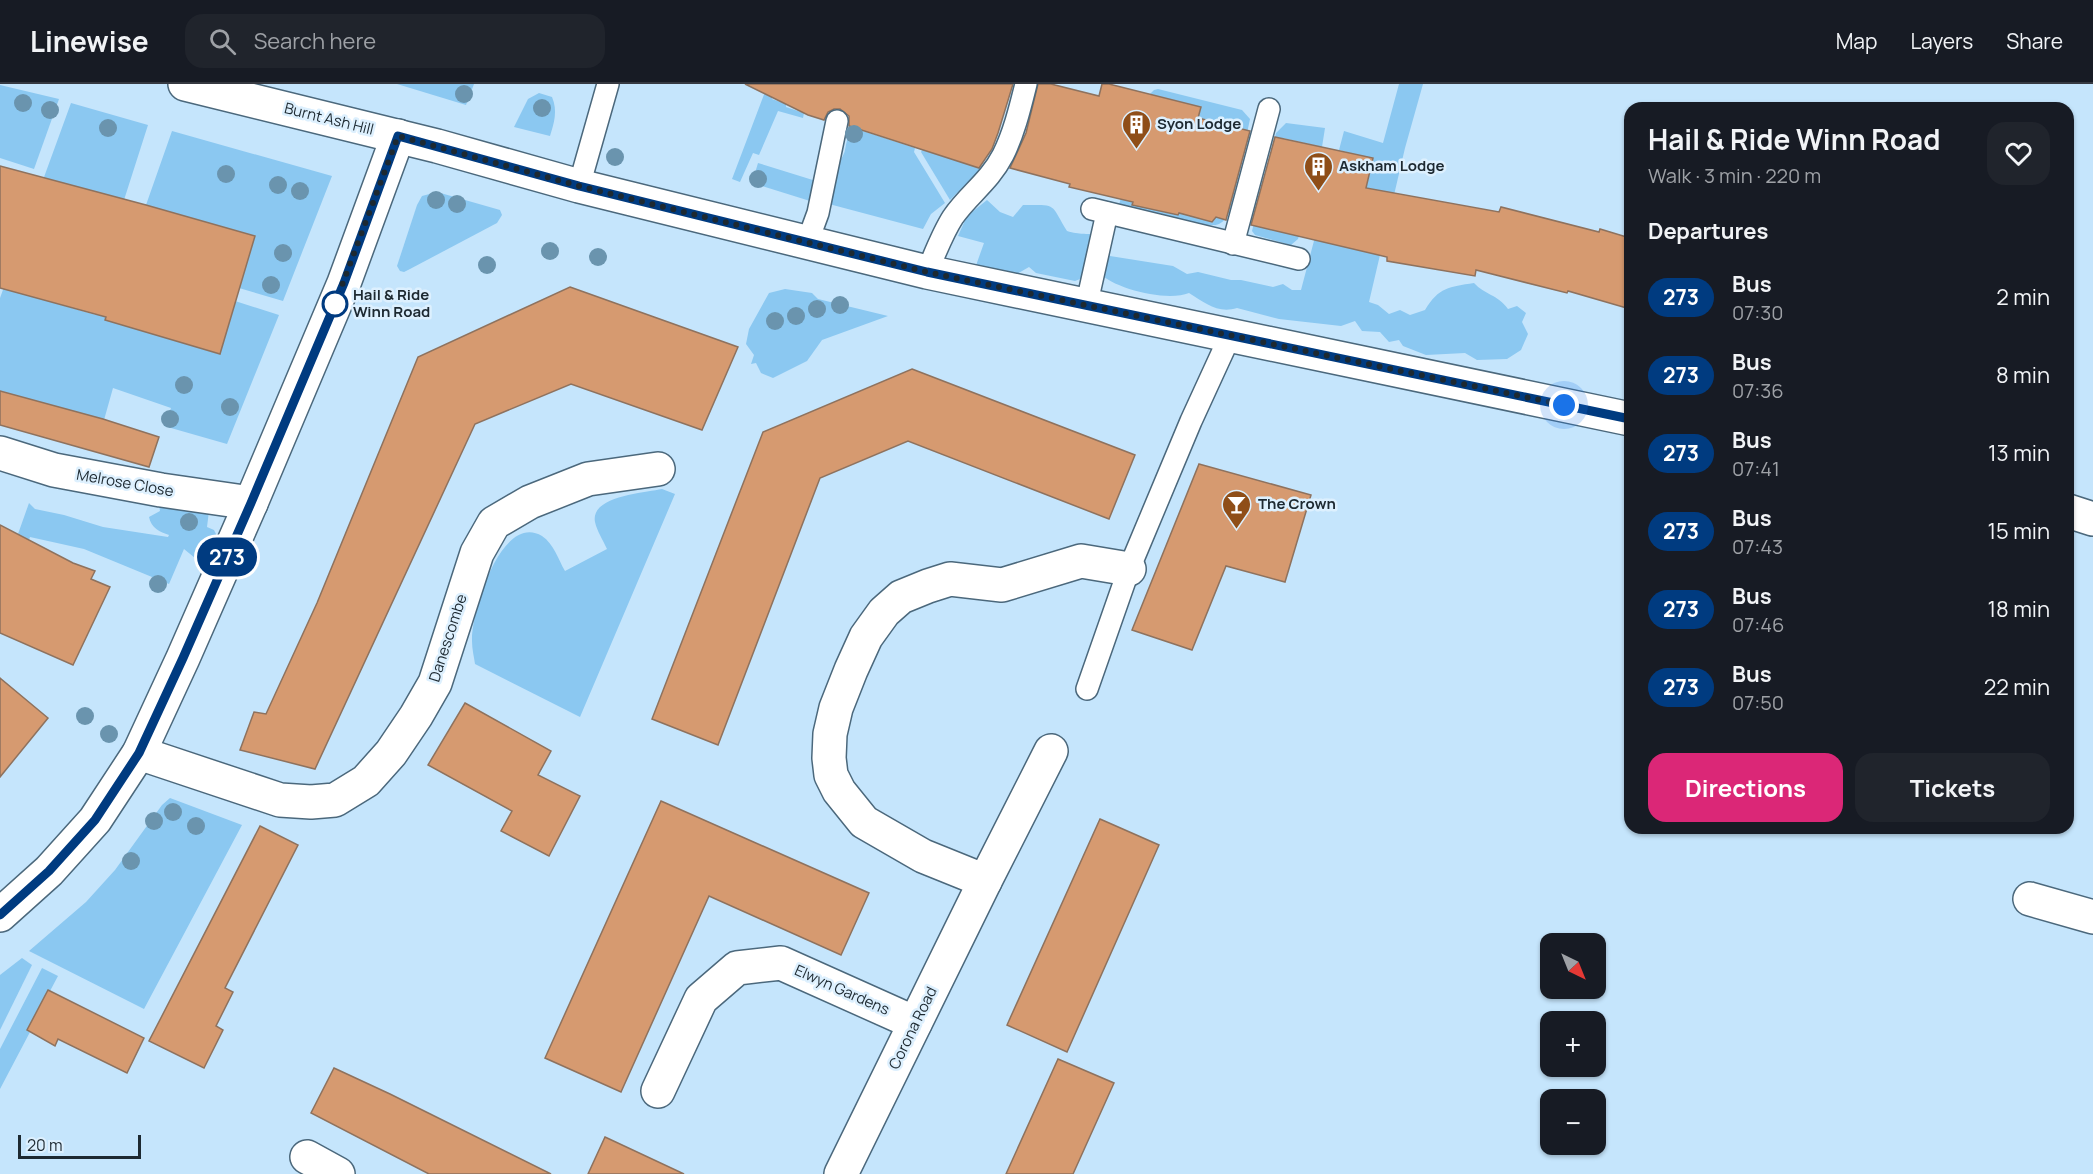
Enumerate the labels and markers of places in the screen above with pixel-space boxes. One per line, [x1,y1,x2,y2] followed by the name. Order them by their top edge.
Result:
[1120,108,1152,150] building icon: Syon Lodge
[1157,113,1241,134] place label: Syon Lodge
[1302,150,1334,192] building icon: Askham Lodge
[1339,155,1445,176] place label: Askham Lodge
[353,284,430,322] place label: Hail & Ride Winn Road
[322,291,348,317] marker: Hail & Ride Winn Road
[1221,488,1253,530] bar icon: The Crown
[1258,493,1336,514] place label: The Crown

